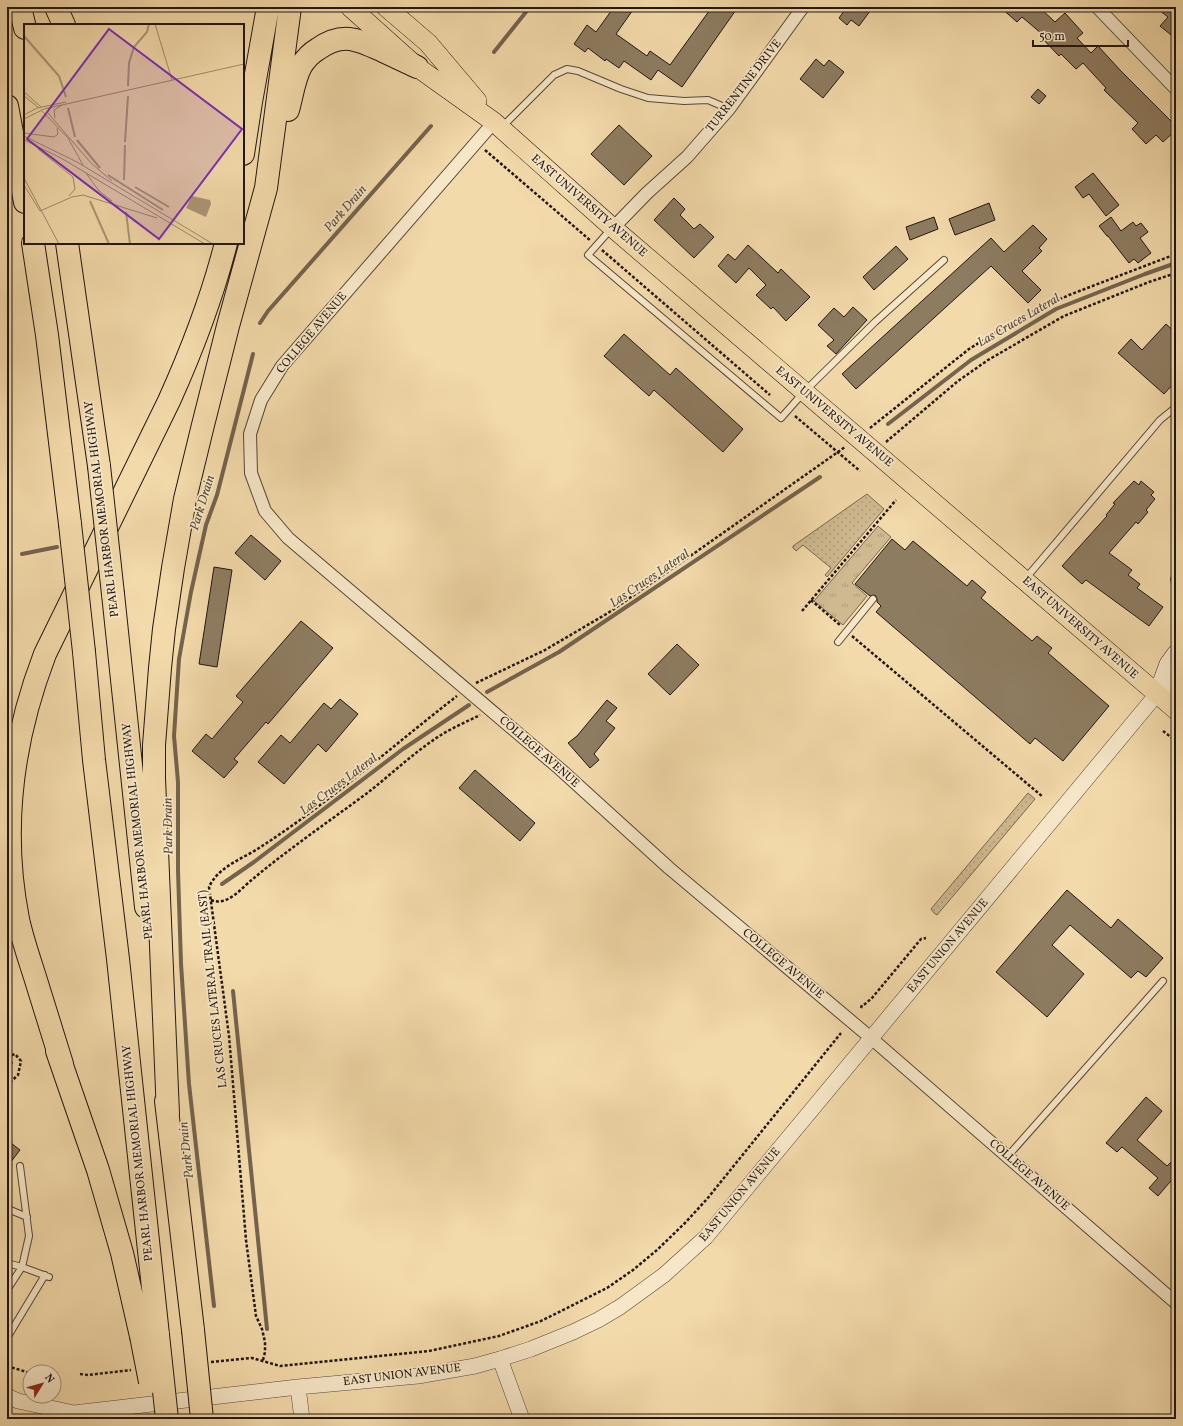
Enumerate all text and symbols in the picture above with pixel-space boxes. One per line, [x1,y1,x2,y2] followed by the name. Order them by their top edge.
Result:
[1033,22,1128,48] scale bar
[24,24,244,244] inset map
[1039,29,1065,45] text: 50 m
[703,36,785,136] street label: TURRENTINE DRIVE
[527,151,651,261] street label: EAST UNIVERSITY AVENUE
[321,181,372,236] water label: Park Drain
[273,289,351,377] street label: COLLEGE AVENUE
[974,290,1064,352] water label: Las Cruces Lateral
[772,363,896,471] street label: EAST UNIVERSITY AVENUE
[81,400,123,618] street label: PEARL HARBOR MEMORIAL HIGHWAY
[186,473,220,533] water label: Park Drain
[607,545,694,612] water label: Las Cruces Lateral
[1018,573,1142,683] street label: EAST UNIVERSITY AVENUE
[495,713,583,791] street label: COLLEGE AVENUE
[119,721,157,940] street label: PEARL HARBOR MEMORIAL HIGHWAY
[297,749,382,820] water label: Las Cruces Lateral
[160,797,178,855] water label: Park Drain
[195,889,231,1089] street label: LAS CRUCES LATERAL TRAIL (EAST)
[904,896,992,996] street label: EAST UNION AVENUE
[739,925,827,1003] street label: COLLEGE AVENUE
[119,1043,157,1262] street label: PEARL HARBOR MEMORIAL HIGHWAY
[175,1121,199,1179] water label: Park Drain
[985,1136,1073,1214] street label: COLLEGE AVENUE
[696,1145,784,1245] street label: EAST UNION AVENUE
[342,1360,462,1390] street label: EAST UNION AVENUE
[22,1364,62,1404] north arrow
[40,1371,57,1387] text: N

